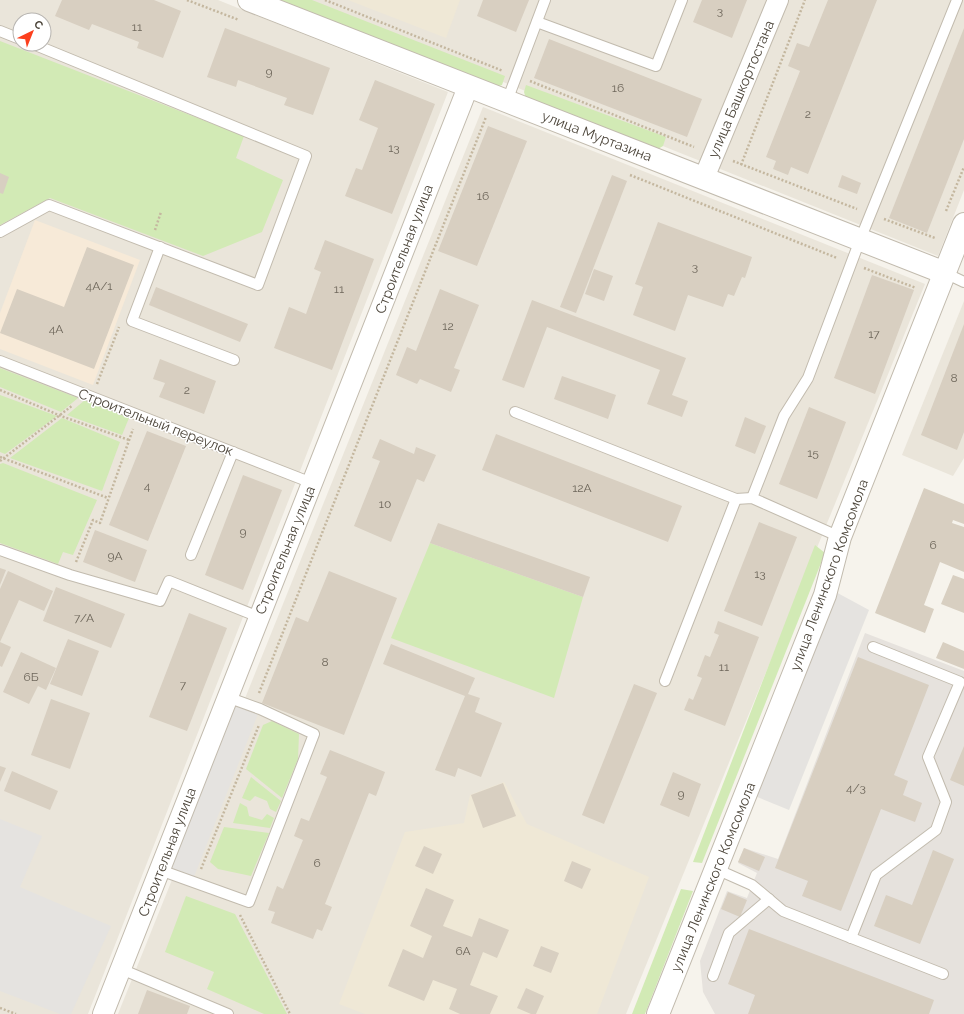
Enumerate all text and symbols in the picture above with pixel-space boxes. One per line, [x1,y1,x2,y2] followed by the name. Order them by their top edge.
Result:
[717,4,723,18] house number: 3
[12,12,52,52] north arrow
[31,18,46,33] text: С
[705,18,777,160] street label: улица Башкортостана
[132,20,142,34] house number: 11
[265,65,273,79] house number: 9
[612,81,624,95] house number: 16
[805,107,811,121] house number: 2
[540,108,654,164] street label: улица Муртазина
[388,141,400,155] house number: 13
[372,182,436,316] street label: Строительная улица
[477,189,489,203] house number: 16
[692,260,698,274] house number: 3
[86,279,112,293] house number: 4А/1
[334,282,344,296] house number: 11
[442,319,454,333] house number: 12
[49,322,63,336] house number: 4А
[868,327,880,341] house number: 17
[950,371,958,385] house number: 8
[184,383,190,397] house number: 2
[76,385,236,459] street label: Строительный переулок
[807,446,819,460] house number: 15
[787,477,871,673] street label: улица Ленинского Комсомола
[144,479,151,493] house number: 4
[572,481,592,495] house number: 12А
[252,483,318,617] street label: Строительная улица
[379,497,391,511] house number: 10
[239,525,247,539] house number: 9
[929,538,937,552] house number: 6
[107,549,123,563] house number: 9А
[754,567,766,581] house number: 13
[74,611,94,625] house number: 7/А
[321,655,329,669] house number: 8
[719,660,729,674] house number: 11
[23,670,39,684] house number: 6Б
[180,678,187,692] house number: 7
[668,780,758,974] street label: улица Ленинского Комсомола
[846,781,866,795] house number: 4/3
[135,785,199,919] street label: Строительная улица
[677,787,685,801] house number: 9
[313,856,321,870] house number: 6
[455,944,471,958] house number: 6А

